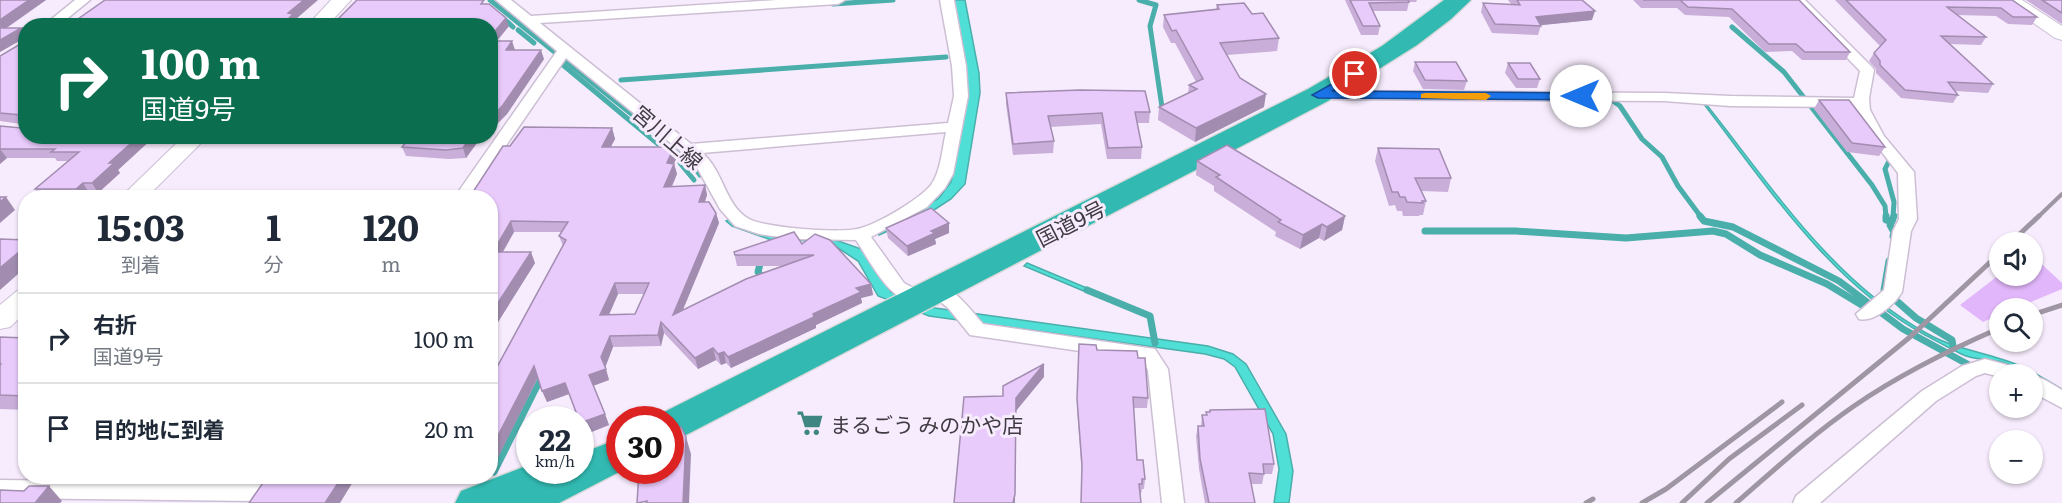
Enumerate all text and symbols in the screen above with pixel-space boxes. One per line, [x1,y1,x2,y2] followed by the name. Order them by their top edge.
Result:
[141,30,260,92] text: 100 m
[42,42,120,120] icon: right
[1329,48,1380,99] pin
[1338,57,1371,90] icon: arrive
[1549,64,1613,128] position arrow
[141,87,236,127] text: 国道9号
[627,97,711,175] street label: 宮川上線
[1030,191,1110,253] street label: 国道9号
[97,199,185,252] text: 15:03
[266,199,281,252] text: 1
[363,199,419,252] text: 120
[1989,232,2043,484] map controls
[1989,232,2043,286] button: sound
[121,248,161,278] text: 到着
[264,248,284,278] text: 分
[381,248,401,278] text: m
[1989,298,2043,352] button: search
[93,307,137,340] text: 右折
[42,322,75,355] icon: right
[414,322,474,355] text: 100 m
[93,340,163,370] text: 国道9号
[1989,364,2043,418] button: +
[606,406,684,484] speed limit sign: 30
[795,408,825,438] supermarket icon: まるごう みのかや店
[830,408,1023,439] place label: まるごう みのかや店
[42,412,75,445] icon: arrive
[93,412,225,445] text: 目的地に到着
[424,412,474,445] text: 20 m
[539,416,571,460] text: 22
[1989,430,2043,484] button: −
[535,449,575,472] text: km/h

